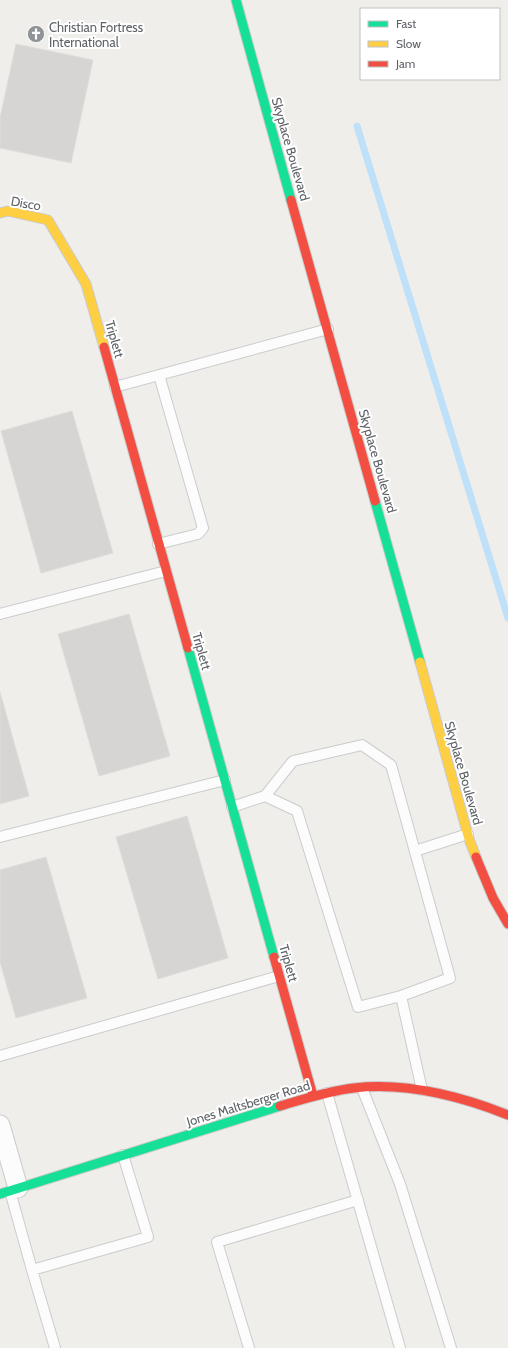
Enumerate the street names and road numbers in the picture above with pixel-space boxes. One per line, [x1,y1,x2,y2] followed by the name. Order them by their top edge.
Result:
[269,95,313,203] street label: Skyplace Boulevard
[10,192,42,214] street label: Disco
[102,318,128,360] street label: Triplett
[356,407,400,515] street label: Skyplace Boulevard
[189,630,215,672] street label: Triplett
[442,719,486,827] street label: Skyplace Boulevard
[276,942,302,984] street label: Triplett
[183,1077,312,1130] street label: Jones Maltsberger Road

